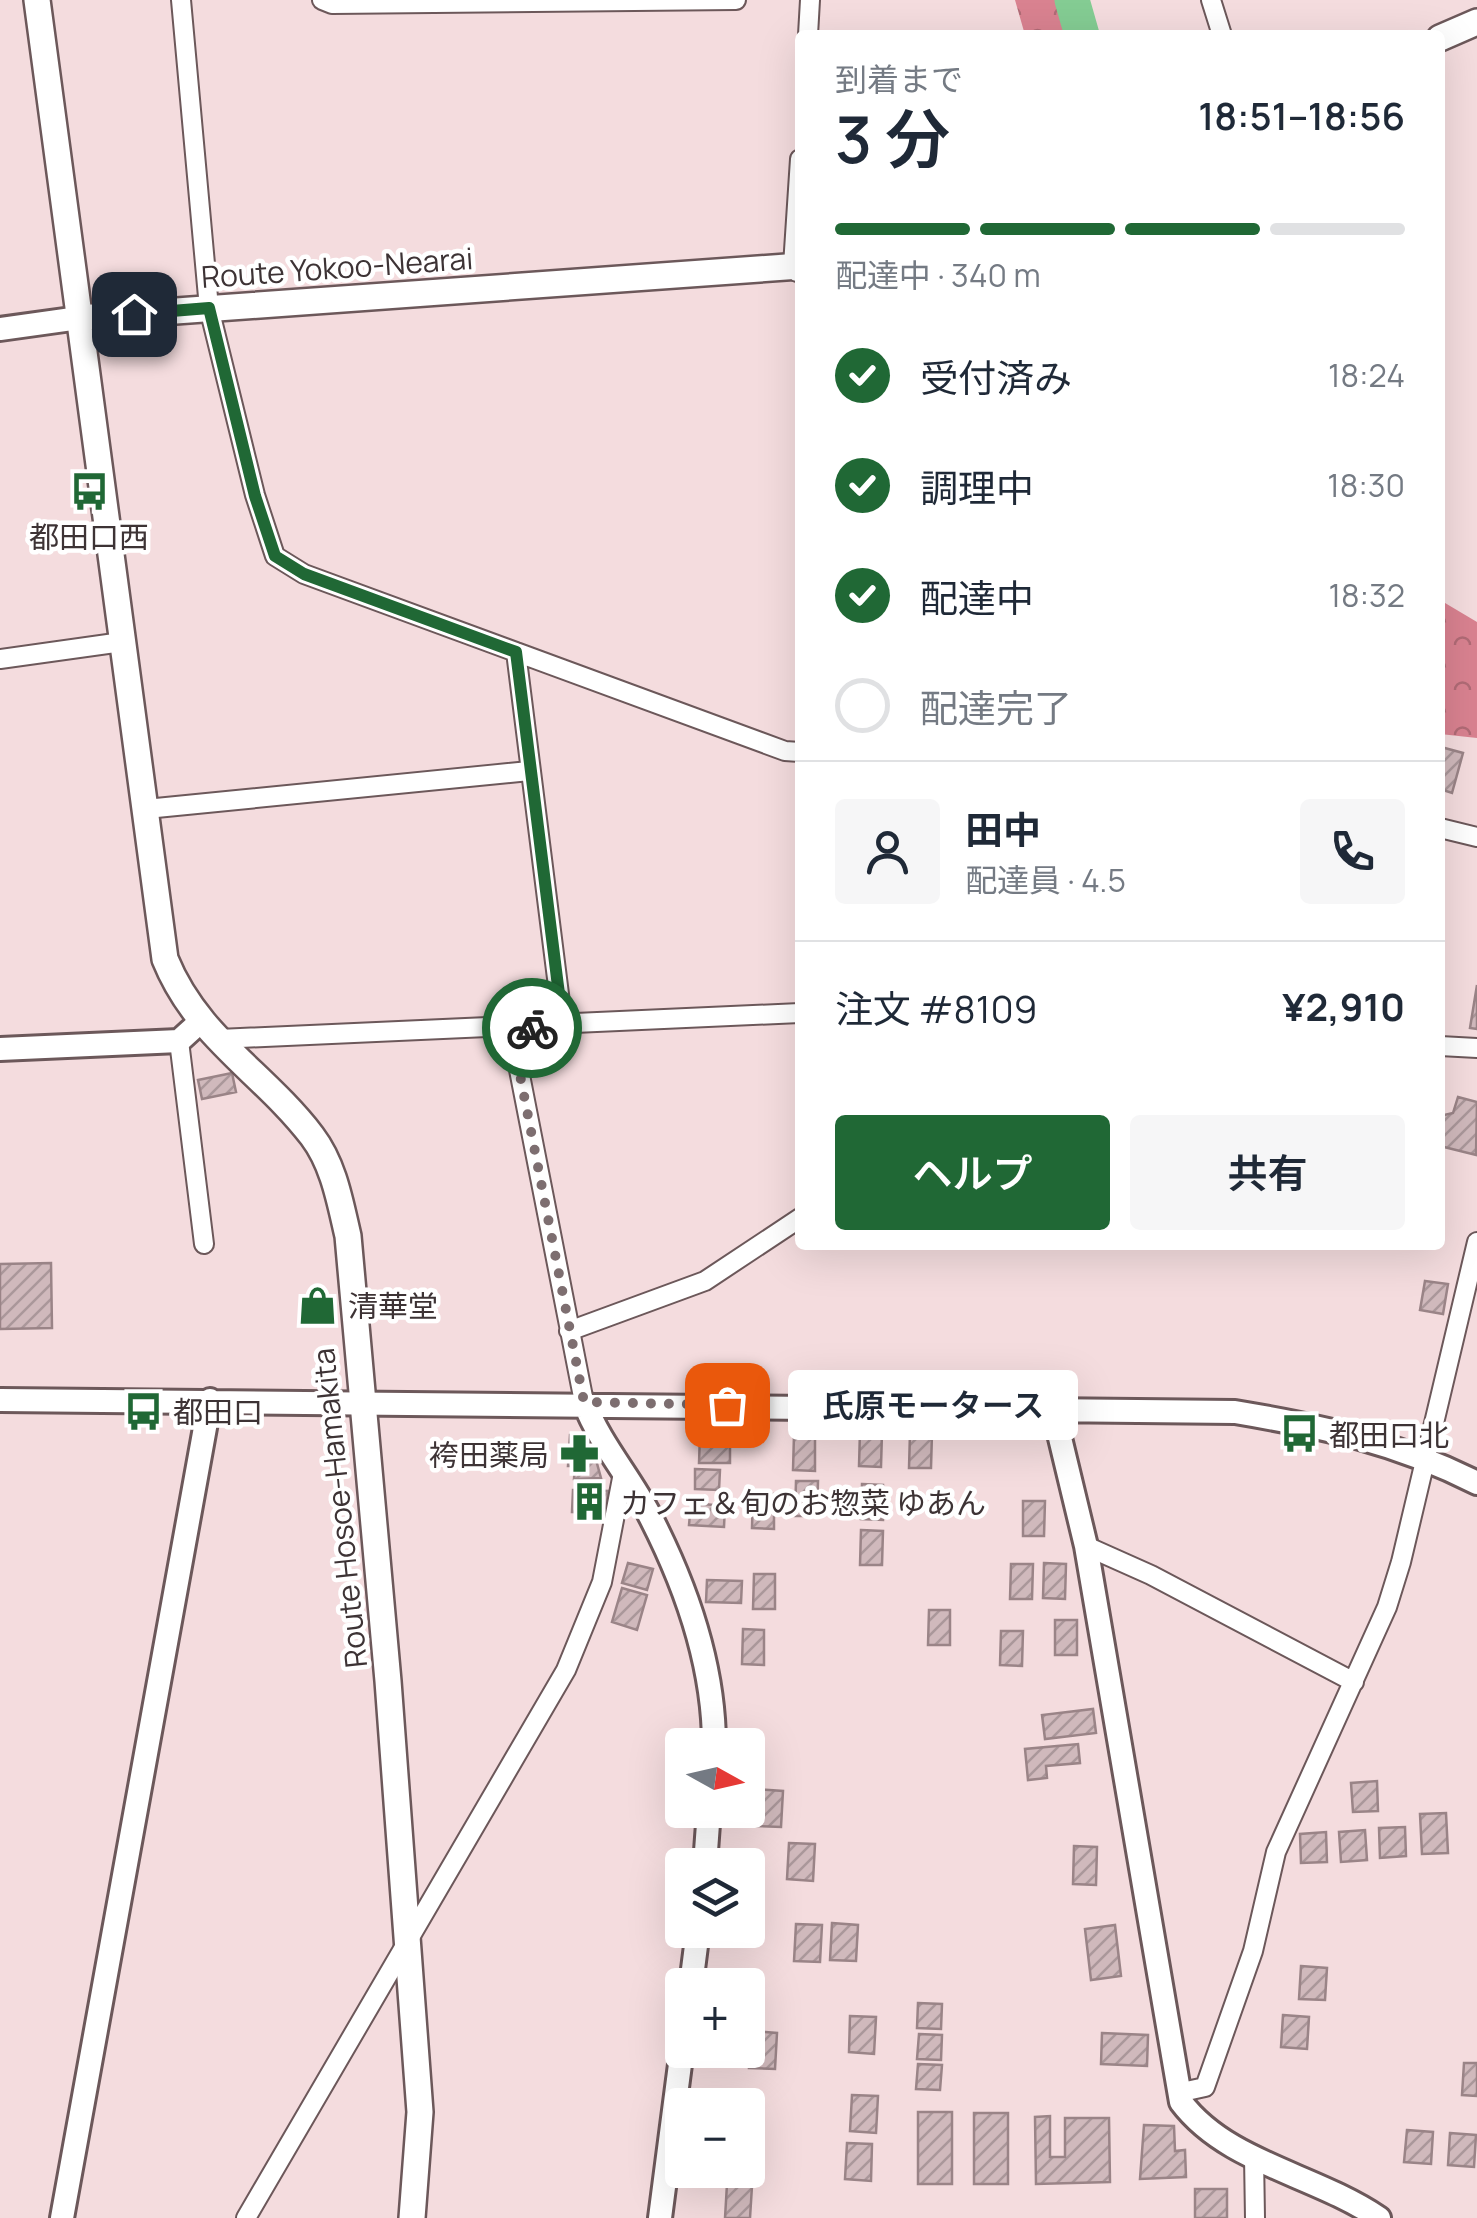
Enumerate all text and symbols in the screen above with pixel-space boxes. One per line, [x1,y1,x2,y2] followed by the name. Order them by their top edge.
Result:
[835,57,963,101] text: 到着まで
[1198,89,1405,141] text: 18:51–18:56
[835,94,950,183] text: 3 分
[200,237,474,297] street label: Route Yokoo-Nearai
[835,253,1041,297] text: 配達中 · 340 m
[92,272,177,357] pin
[107,287,162,342] icon: home
[835,348,890,403] icon: check
[920,351,1072,403] text: 受付済み
[1328,353,1405,397] text: 18:24
[835,458,890,513] icon: check
[920,461,1034,513] text: 調理中
[1327,463,1405,507] text: 18:30
[68,471,110,513] bus stop icon: 都田口西
[29,516,149,557] place label: 都田口西
[835,568,890,623] icon: check
[920,571,1034,623] text: 配達中
[1328,573,1405,617] text: 18:32
[920,681,1072,733] text: 配達完了
[835,799,940,904] button: person
[1300,799,1405,904] button: phone
[965,803,1041,855] text: 田中
[965,858,1126,902] text: 配達員 · 4.5
[482,978,582,1078] courier
[1282,980,1405,1032] text: ¥2,910
[835,982,1037,1034] text: 注文 #8109
[505,1001,560,1056] icon: bike
[835,1115,1110,1230] button: ヘルプ
[1130,1115,1405,1230] button: 共有
[297,1284,339,1326] shop icon: 清華堂
[348,1285,438,1326] place label: 清華堂
[302,1346,376,1670] street label: Route Hosoe-Hamakita
[685,1363,770,1448] pin
[787,1370,1077,1440] callout: 氏原モータース
[700,1378,755,1433] icon: bag
[822,1383,1044,1427] text: 氏原モータース
[122,1390,164,1432] bus stop icon: 都田口
[173,1391,263,1432] place label: 都田口
[1278,1413,1320,1455] bus stop icon: 都田口北
[1329,1414,1449,1455] place label: 都田口北
[558,1433,600,1475] pharmacy icon: 袴田薬局
[429,1434,549,1475] place label: 袴田薬局
[569,1481,611,1523] building icon: カフェ＆旬のお惣菜 ゆあん
[620,1482,986,1523] place label: カフェ＆旬のお惣菜 ゆあん
[665,1728,765,1828] north arrow
[665,1728,765,2188] map controls
[665,1848,765,1948] button: layers
[665,1968,765,2068] button: +
[665,2088,765,2188] button: −

